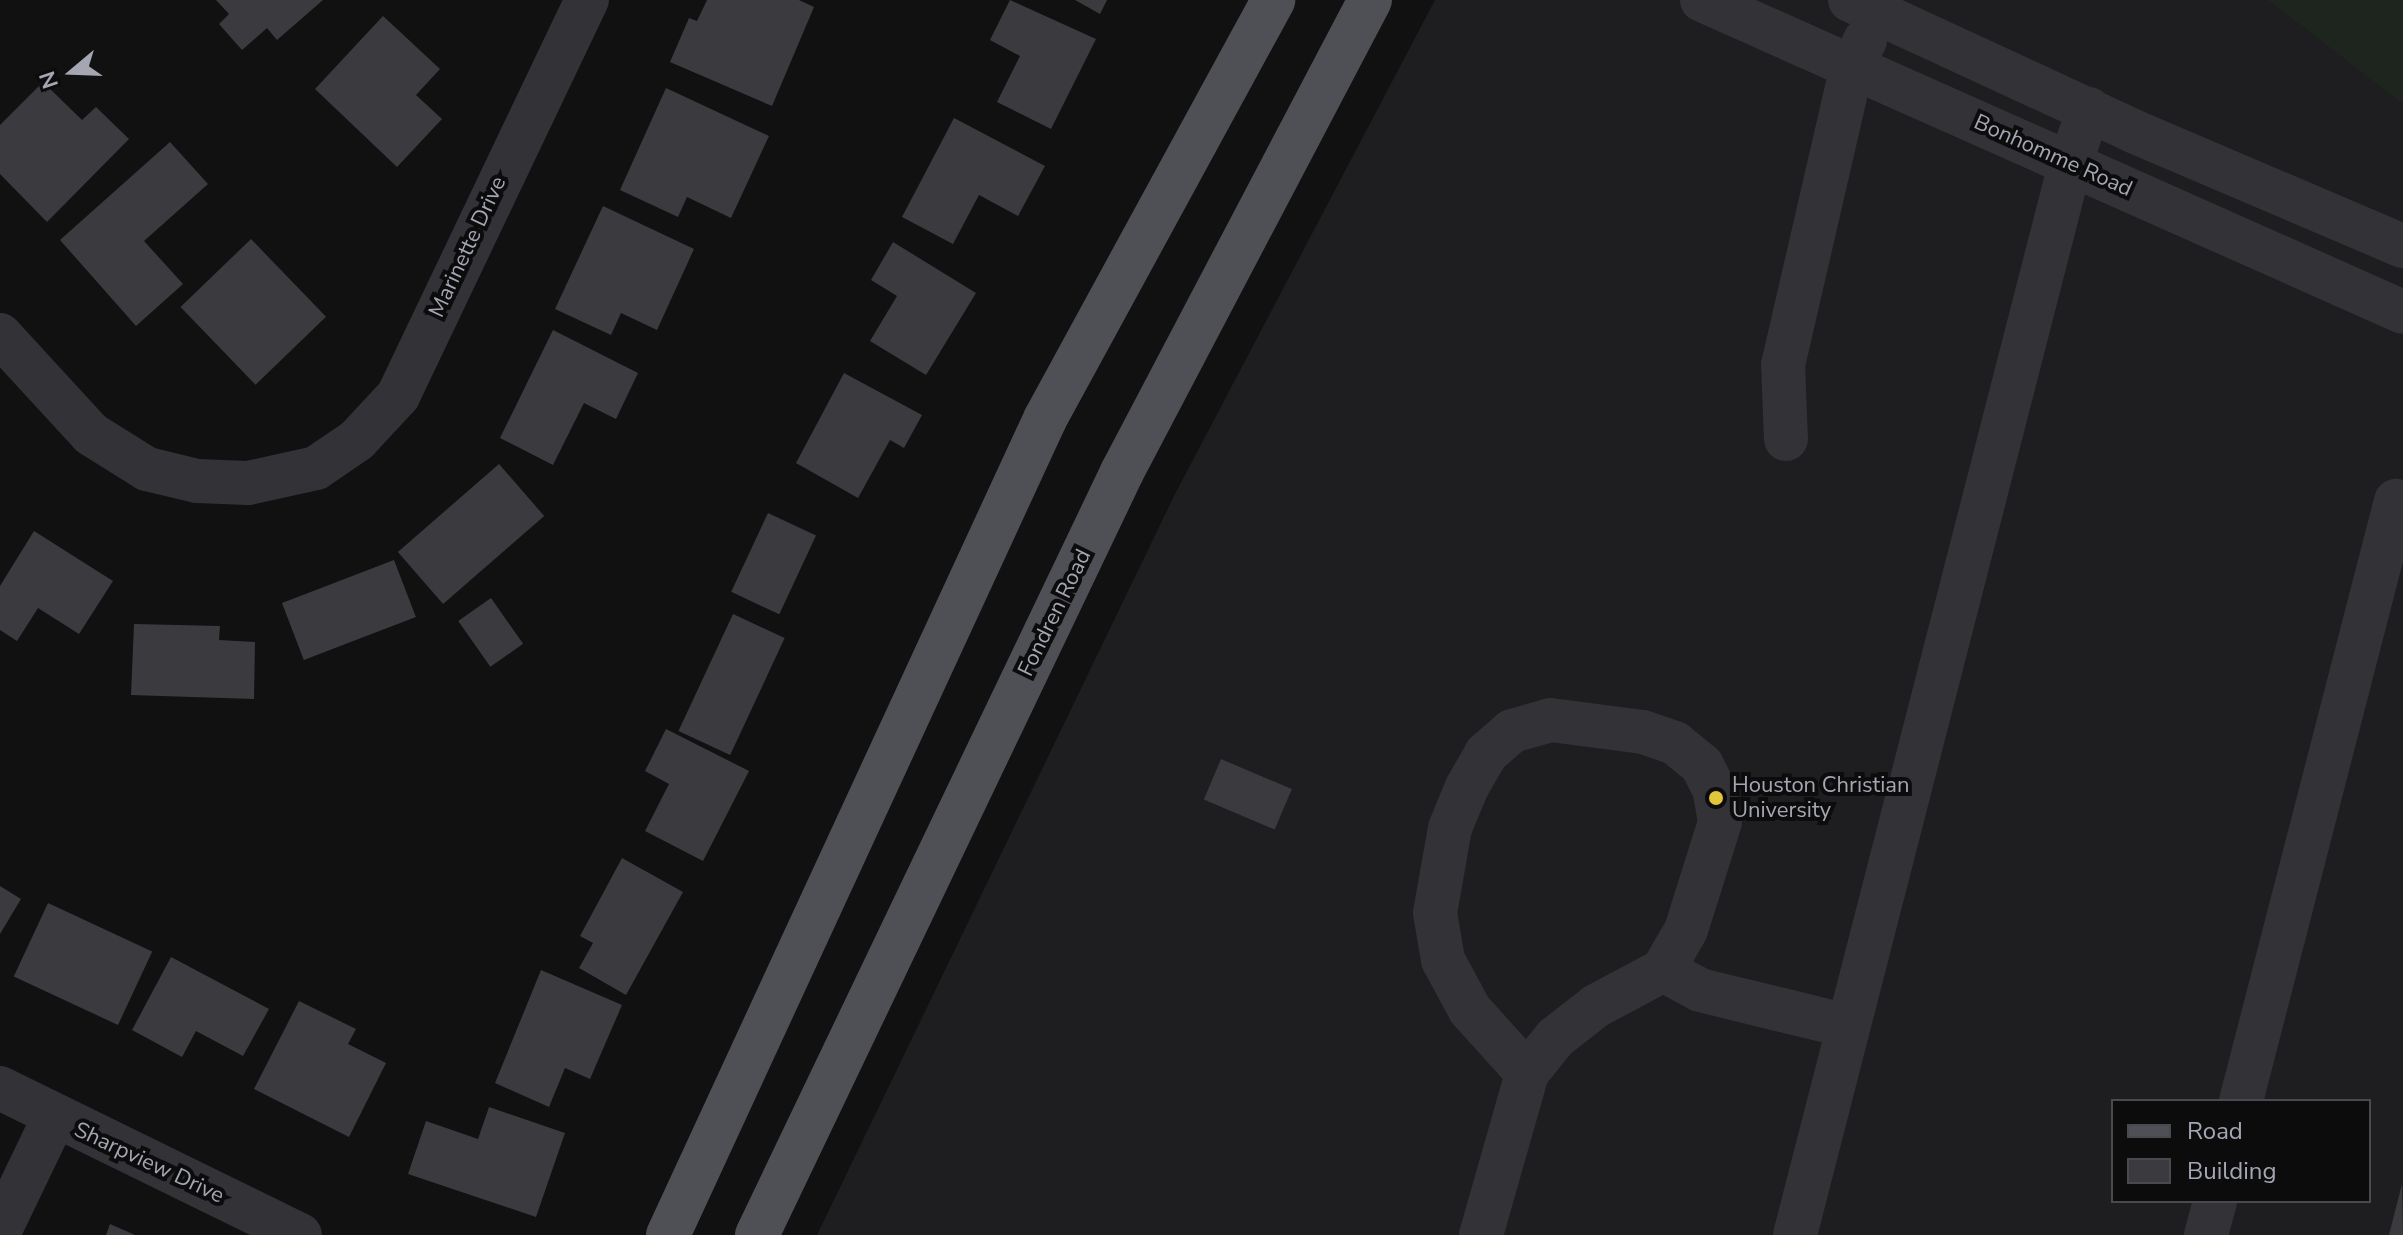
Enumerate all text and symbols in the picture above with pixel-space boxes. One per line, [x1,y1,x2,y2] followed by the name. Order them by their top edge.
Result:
[32,32,112,112] north arrow
[32,67,66,92] text: N
[1970,109,2136,203] street label: Bonhomme Road
[424,172,512,322] street label: Marinette Drive
[1013,545,1097,681] street label: Fondren Road
[1732,772,1909,824] place label: Houston Christian University
[1707,789,1725,807] marker: Houston Christian University
[2111,1099,2371,1203] legend
[2187,1115,2243,1147] text: Road
[70,1117,228,1209] street label: Sharpview Drive
[2187,1155,2277,1187] text: Building

